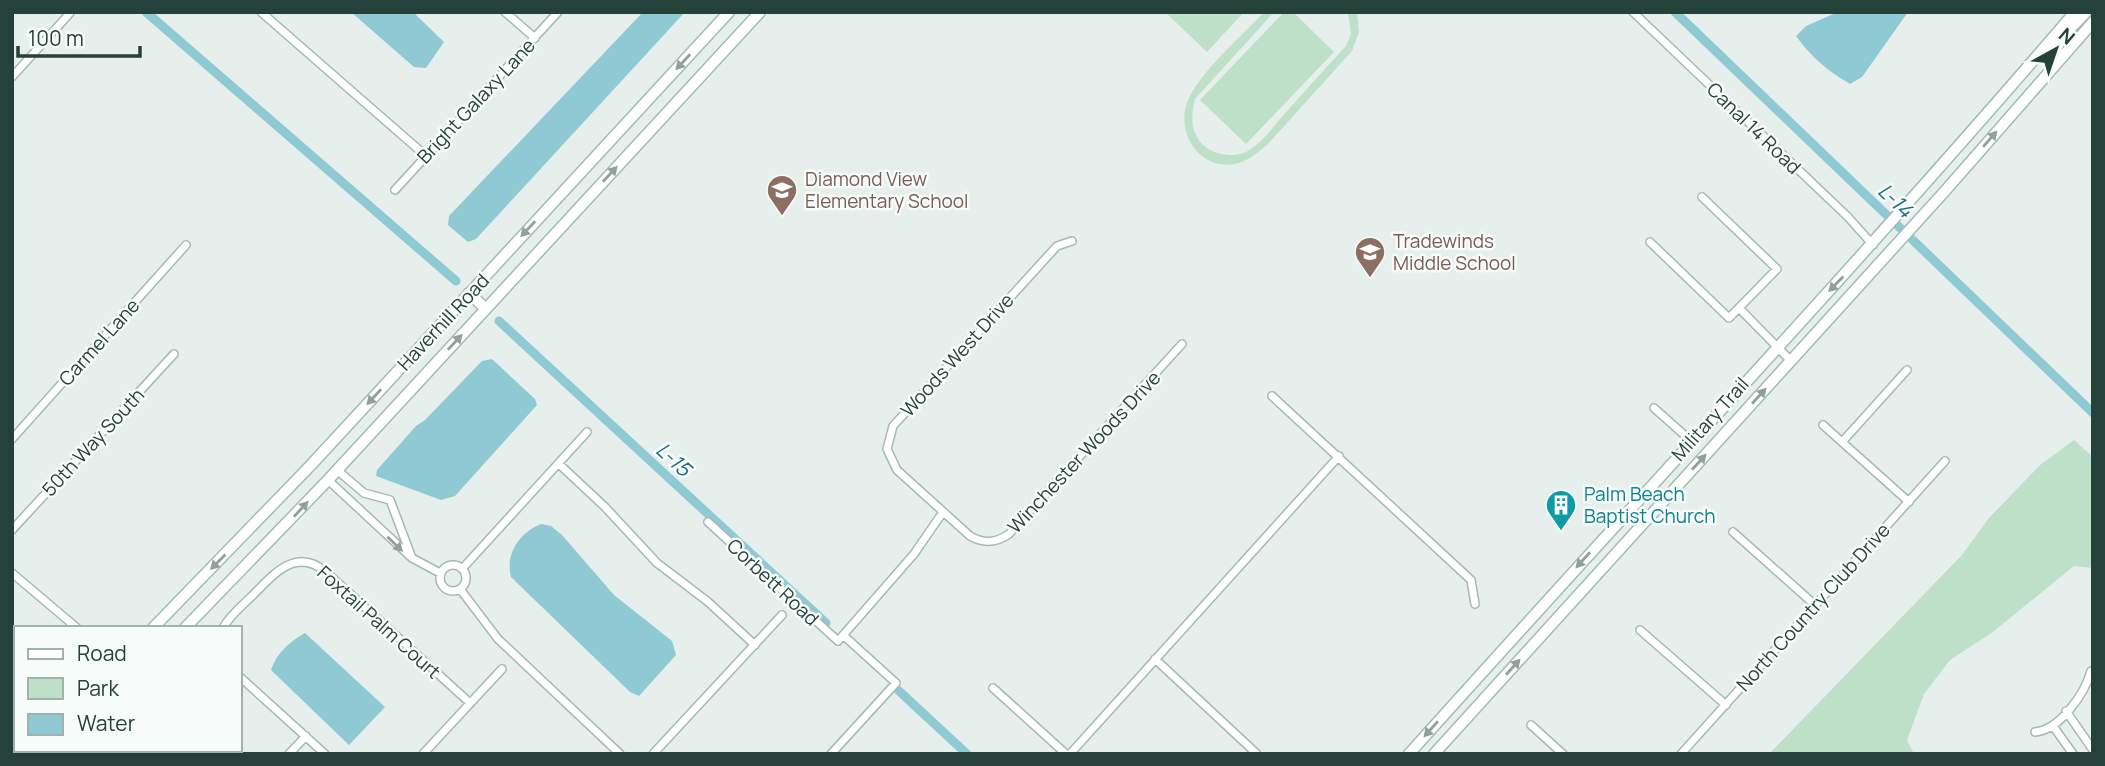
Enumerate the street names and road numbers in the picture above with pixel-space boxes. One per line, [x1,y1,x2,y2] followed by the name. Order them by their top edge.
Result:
[411,33,541,169] street label: Bright Galaxy Lane
[1701,76,1807,180] street label: Canal 14 Road
[391,268,495,376] street label: Haverhill Road
[895,288,1019,422] street label: Woods West Drive
[53,293,145,391] street label: Carmel Lane
[1002,365,1166,539] street label: Winchester Woods Drive
[1665,372,1755,466] street label: Military Trail
[36,382,150,502] street label: 50th Way South
[1730,517,1896,697] street label: North Country Club Drive
[721,533,825,631] street label: Corbett Road
[312,560,446,684] street label: Foxtail Palm Court

